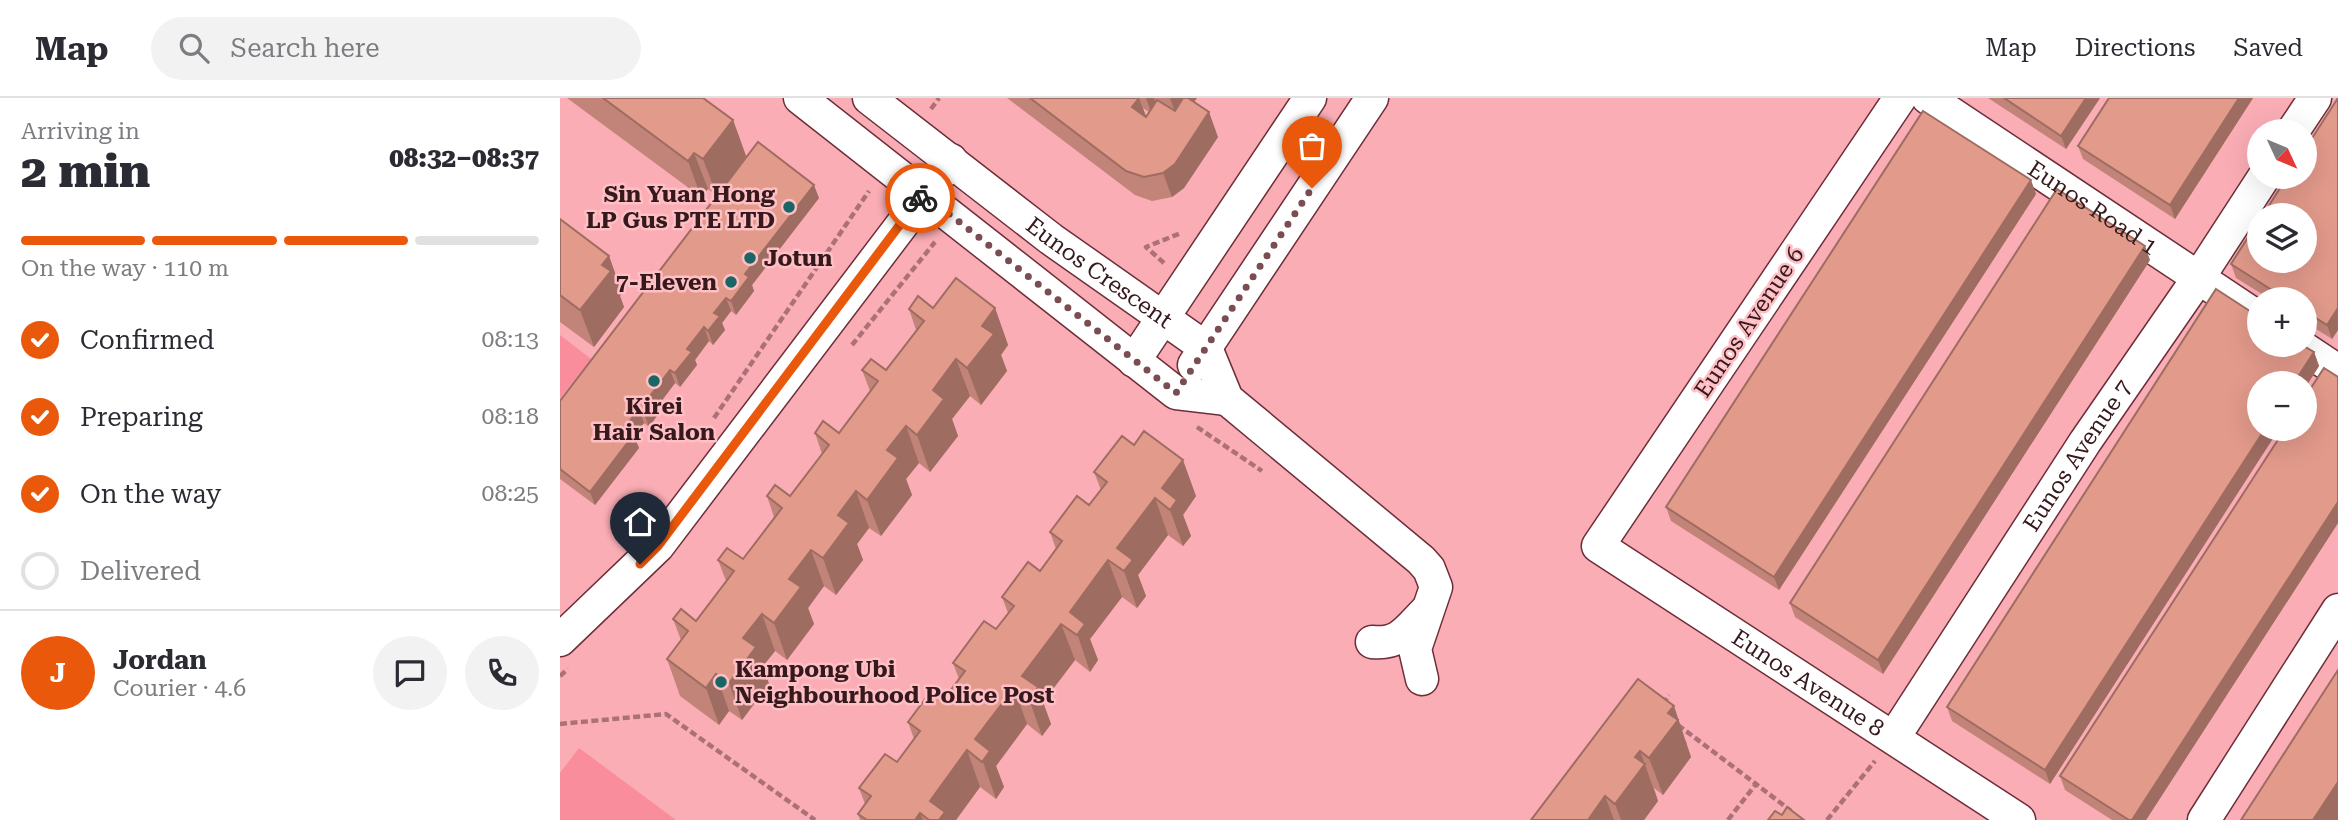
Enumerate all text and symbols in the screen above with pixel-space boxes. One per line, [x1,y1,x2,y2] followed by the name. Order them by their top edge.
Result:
[151,17,641,80] search box
[35,29,109,68] text: Map
[175,29,213,67] icon: search
[231,33,380,63] text: Search here
[1985,34,2037,62] text: Map
[2075,34,2195,62] text: Directions
[2233,34,2303,62] text: Saved
[1282,116,1342,188] pin
[21,118,140,145] text: Arriving in
[2247,119,2317,189] north arrow
[2247,119,2317,441] map controls
[1293,127,1331,165] icon: bag
[389,143,539,173] text: 08:32–08:37
[21,144,150,198] text: 2 min
[2023,155,2163,261] street label: Eunos Road 1
[885,163,955,233] courier
[901,179,939,217] icon: bike
[586,181,776,234] place label: Sin Yuan Hong LP Gus PTE LTD
[781,199,797,215] marker: Sin Yuan Hong LP Gus PTE LTD
[2247,203,2317,273] button: layers
[1021,212,1178,334] street label: Eunos Crescent
[1689,242,1810,403] street label: Eunos Avenue 6
[764,245,833,272] place label: Jotun
[742,250,758,266] marker: Jotun
[21,255,229,282] text: On the way · 110 m
[616,269,718,296] place label: 7-Eleven
[723,274,739,290] marker: 7-Eleven
[2247,287,2317,357] button: +
[21,321,59,359] icon: check
[80,325,215,355] text: Confirmed
[482,326,539,353] text: 08:13
[2247,371,2317,441] button: −
[646,373,662,389] marker: Kirei Hair Salon
[2018,375,2138,536] street label: Eunos Avenue 7
[593,393,716,446] place label: Kirei Hair Salon
[21,398,59,436] icon: check
[80,402,203,432] text: Preparing
[482,403,539,430] text: 08:18
[21,475,59,513] icon: check
[80,479,221,509] text: On the way
[482,480,539,507] text: 08:25
[610,492,670,564] pin
[621,503,659,541] icon: home
[80,556,201,586] text: Delivered
[1727,624,1889,743] street label: Eunos Avenue 8
[373,636,447,710] button: chat
[465,636,539,710] button: phone
[113,645,207,675] text: Jordan
[735,656,1054,709] place label: Kampong Ubi Neighbourhood Police Post
[50,658,66,688] text: J
[713,674,729,690] marker: Kampong Ubi Neighbourhood Police Post
[113,675,246,702] text: Courier · 4.6

